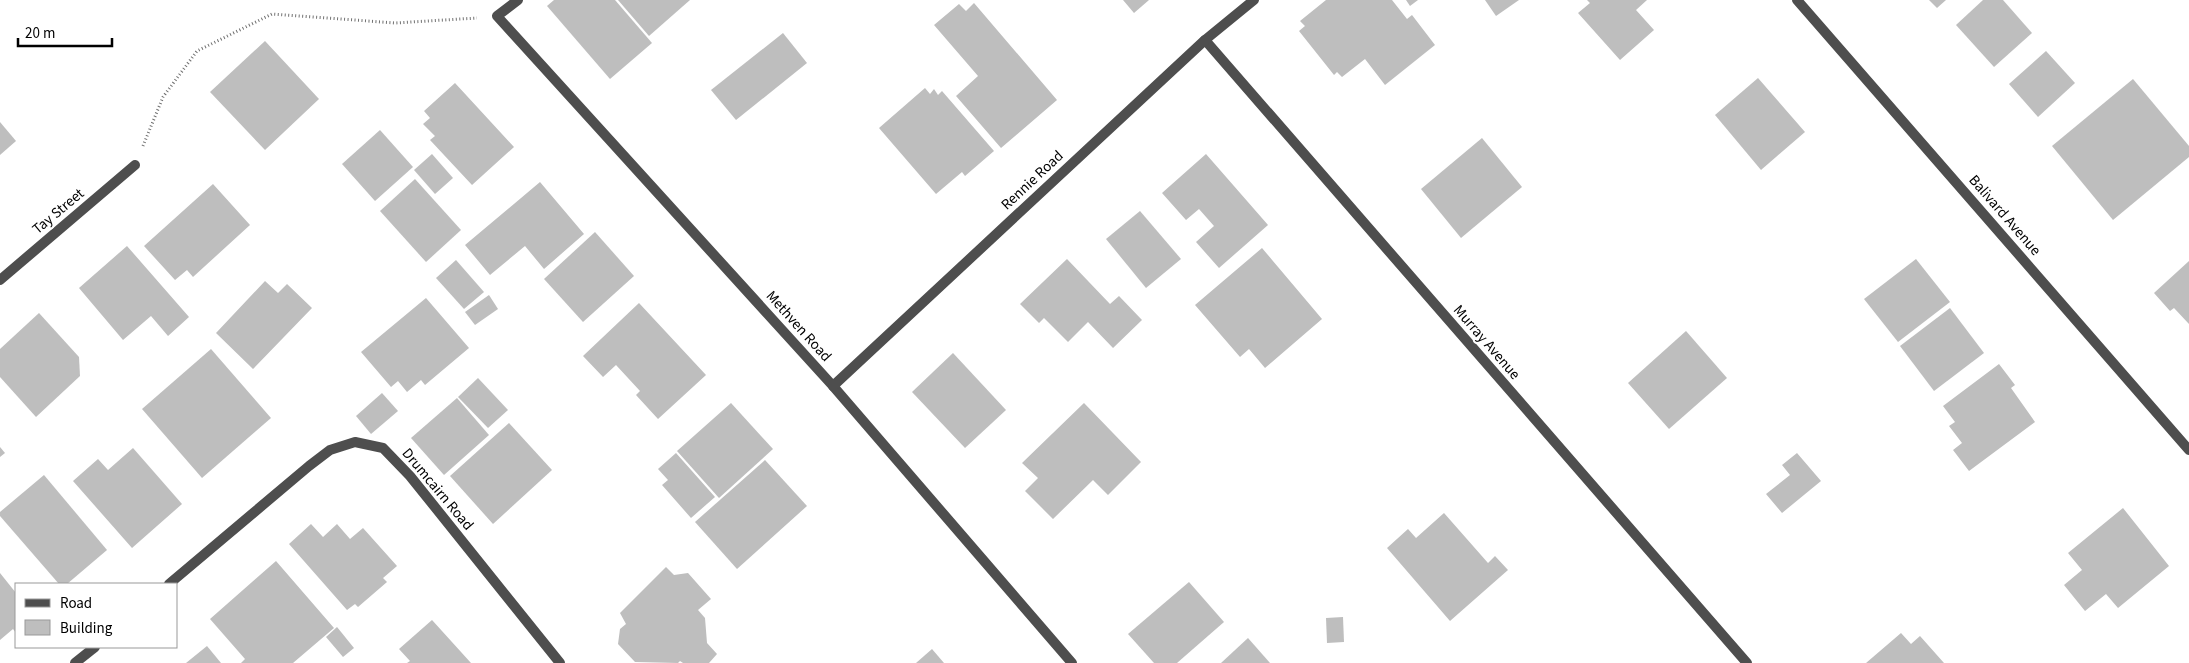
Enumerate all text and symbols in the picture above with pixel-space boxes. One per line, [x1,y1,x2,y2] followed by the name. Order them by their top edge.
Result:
[18,15,111,47] scale bar
[25,23,55,44] text: 20 m
[996,146,1068,215] street label: Rennie Road
[1964,170,2046,260] street label: Balivard Avenue
[28,183,89,239] street label: Tay Street
[761,286,836,367] street label: Methven Road
[1448,300,1525,384] street label: Murray Avenue
[397,444,478,535] street label: Drumcairn Road
[15,583,178,648] legend
[60,593,92,614] text: Road
[60,618,113,639] text: Building

